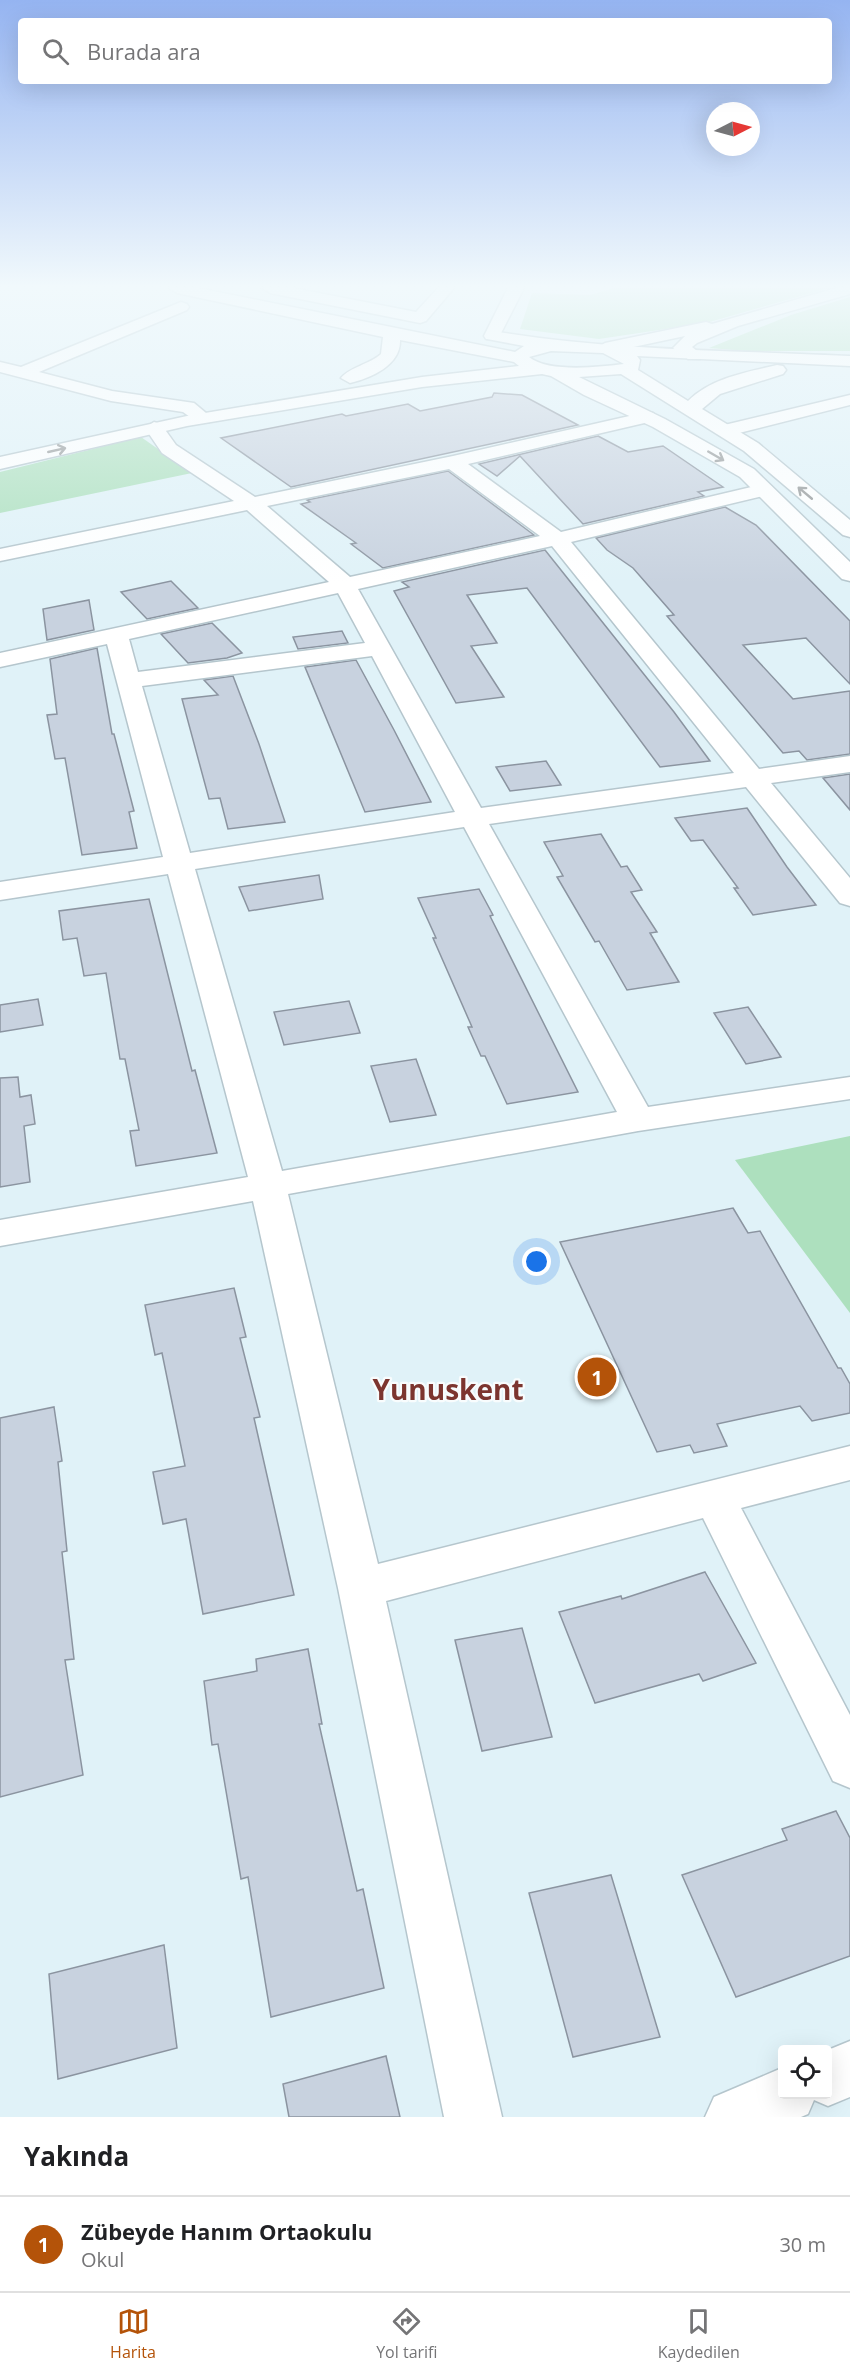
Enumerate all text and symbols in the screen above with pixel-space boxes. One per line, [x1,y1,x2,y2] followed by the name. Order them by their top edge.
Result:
[18,18,832,84] search box
[39,35,72,68] icon: search
[87,36,201,66] text: Burada ara
[706,102,760,156] north arrow
[47,444,66,455] one-way arrow
[707,450,724,462] one-way arrow
[798,486,813,500] one-way arrow
[522,1247,551,1276] your location
[578,1354,616,1400] pin: 1
[372,1370,524,1408] district label: Yunuskent
[778,2045,832,2099] map controls
[778,2045,832,2099] button: locate
[24,2138,129,2174] text: Yakında
[81,2216,372,2246] text: Zübeyde Hanım Ortaokulu
[38,2231,49,2258] text: 1
[779,2231,826,2258] text: 30 m
[81,2246,124,2273] text: Okul
[110,2305,156,2363] tab: Harita
[376,2305,438,2363] tab: Yol tarifi
[658,2305,740,2363] tab: Kaydedilen

